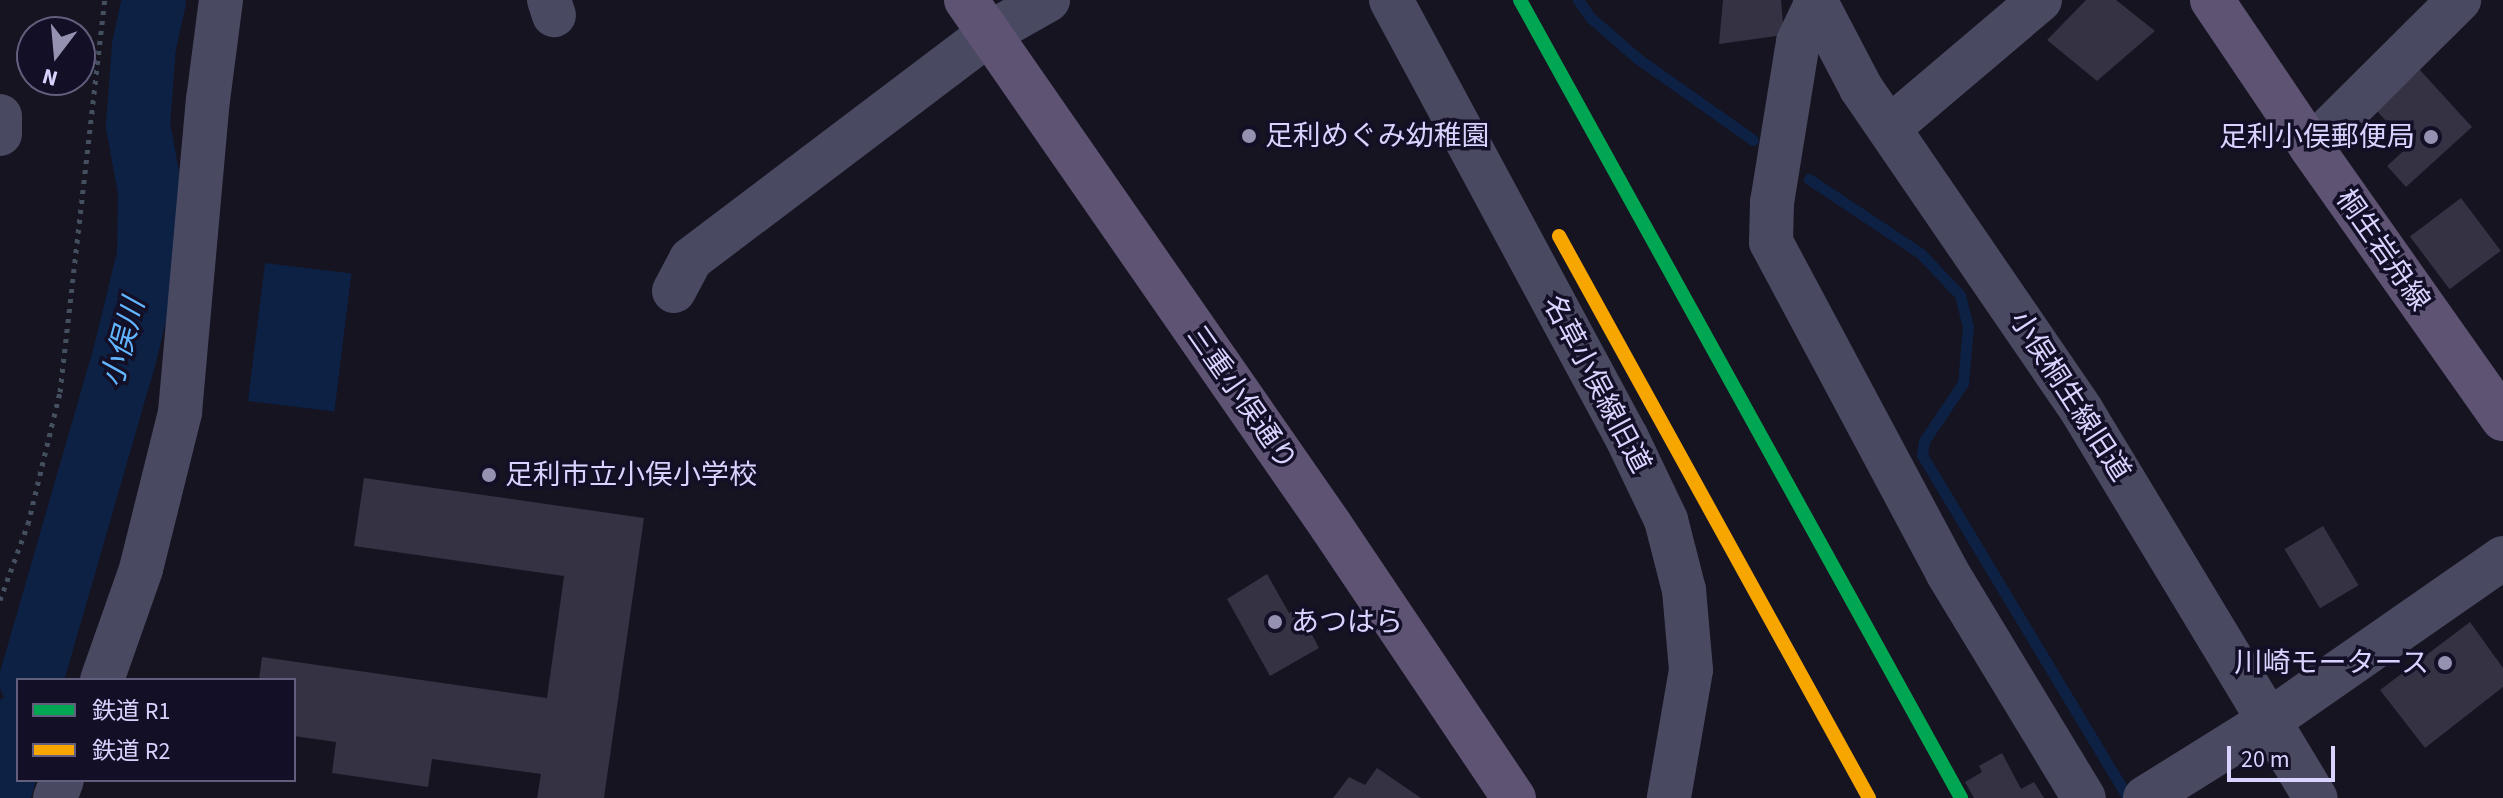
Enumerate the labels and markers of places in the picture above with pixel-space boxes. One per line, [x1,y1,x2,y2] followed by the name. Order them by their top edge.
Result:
[1265,119,1489,153] place label: 足利めぐみ幼稚園
[2219,120,2415,154] place label: 足利小俣郵便局
[1240,127,1258,145] marker: 足利めぐみ幼稚園
[2422,128,2440,146] marker: 足利小俣郵便局
[505,458,757,492] place label: 足利市立小俣小学校
[480,466,498,484] marker: 足利市立小俣小学校
[1291,605,1403,639] place label: あつはら
[1266,613,1284,631] marker: あつはら
[2233,646,2429,680] place label: 川崎モータース
[2436,654,2454,672] marker: 川崎モータース

